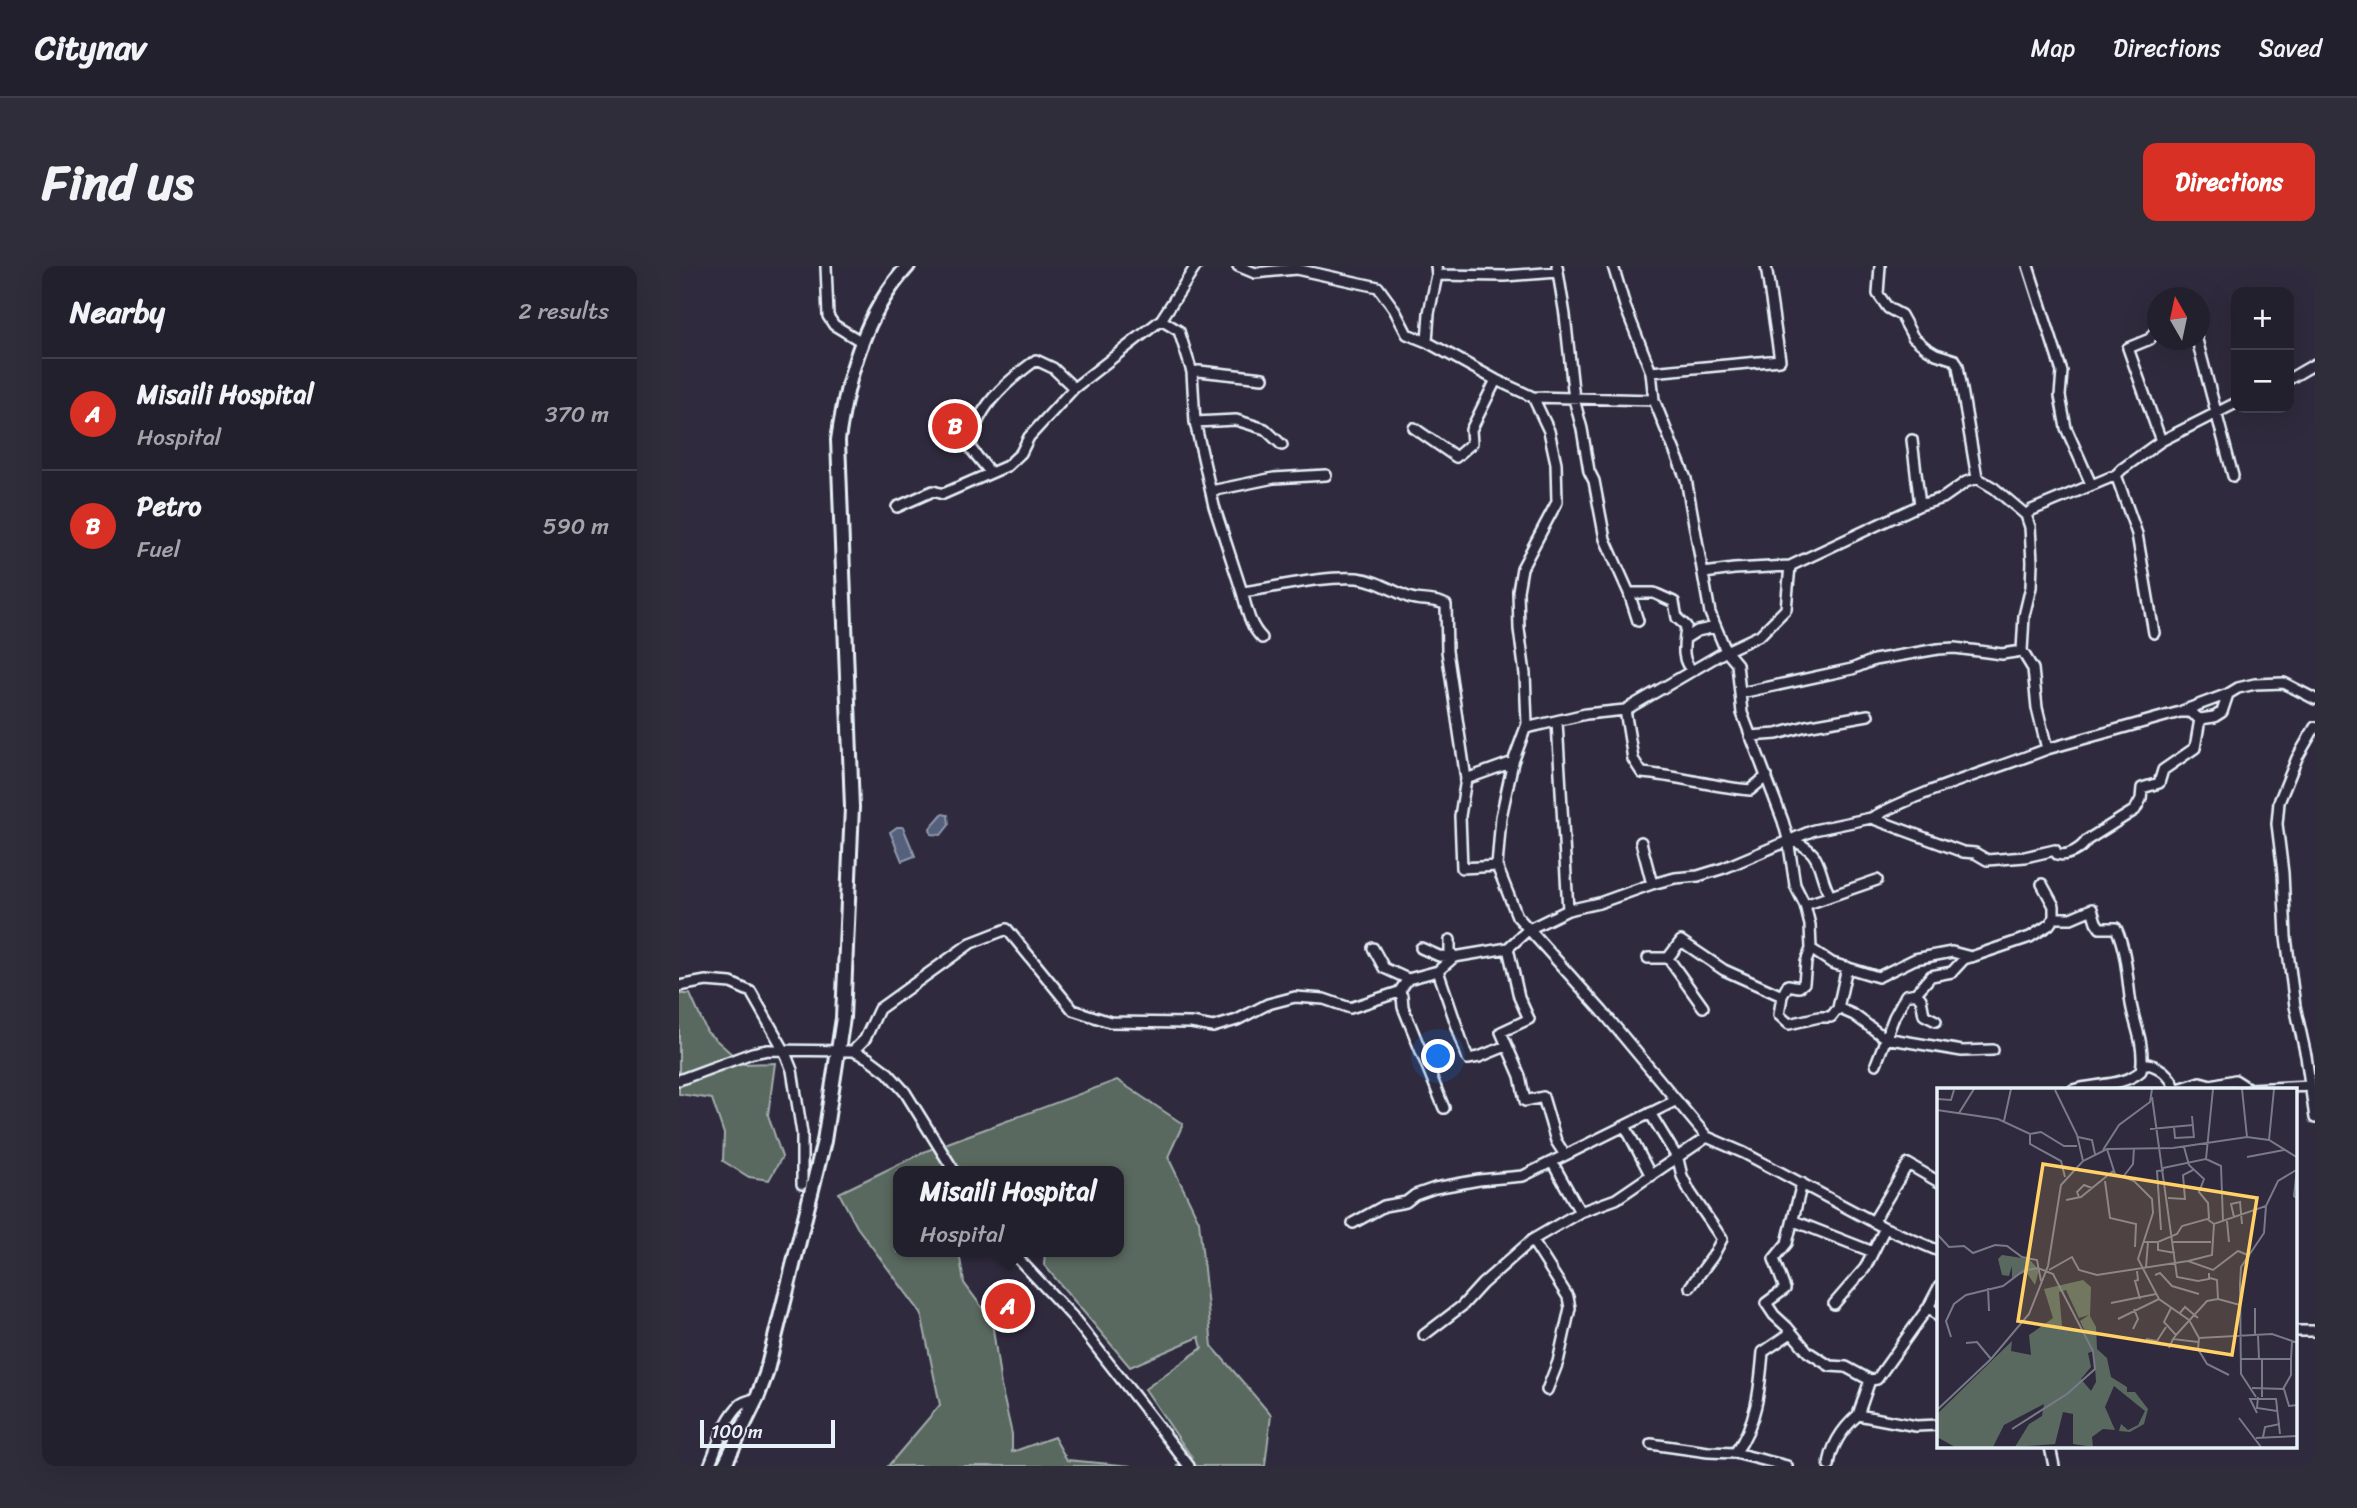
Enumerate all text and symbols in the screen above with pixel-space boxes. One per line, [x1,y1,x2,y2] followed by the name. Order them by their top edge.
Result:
[35,19,146,77] text: Citynav
[2031,27,2075,69] text: Map
[2113,27,2221,69] text: Directions
[2259,27,2322,69] text: Saved
[42,139,194,226] text: Find us
[2143,143,2315,221] button: Directions
[70,285,165,339] text: Nearby
[2147,287,2210,350] north arrow
[2231,287,2294,413] map controls
[2231,287,2294,350] button: +
[518,291,609,332] text: 2 results
[2231,350,2294,413] button: −
[137,371,314,417] text: Misaili Hospital
[85,394,101,435] text: A
[545,394,609,435] text: 370 m
[932,400,978,452] pin: B
[137,417,221,458] text: Hospital
[137,483,201,529] text: Petro
[86,506,100,547] text: B
[543,506,609,547] text: 590 m
[137,529,180,570] text: Fuel
[1421,1039,1455,1073] your location
[1937,1088,2297,1448] inset map
[893,1166,1124,1257] popup
[920,1168,1097,1214] text: Misaili Hospital
[920,1214,1004,1255] text: Hospital
[985,1280,1031,1332] pin: A
[711,1415,763,1448] text: 100 m
[700,1417,835,1449] scale bar

